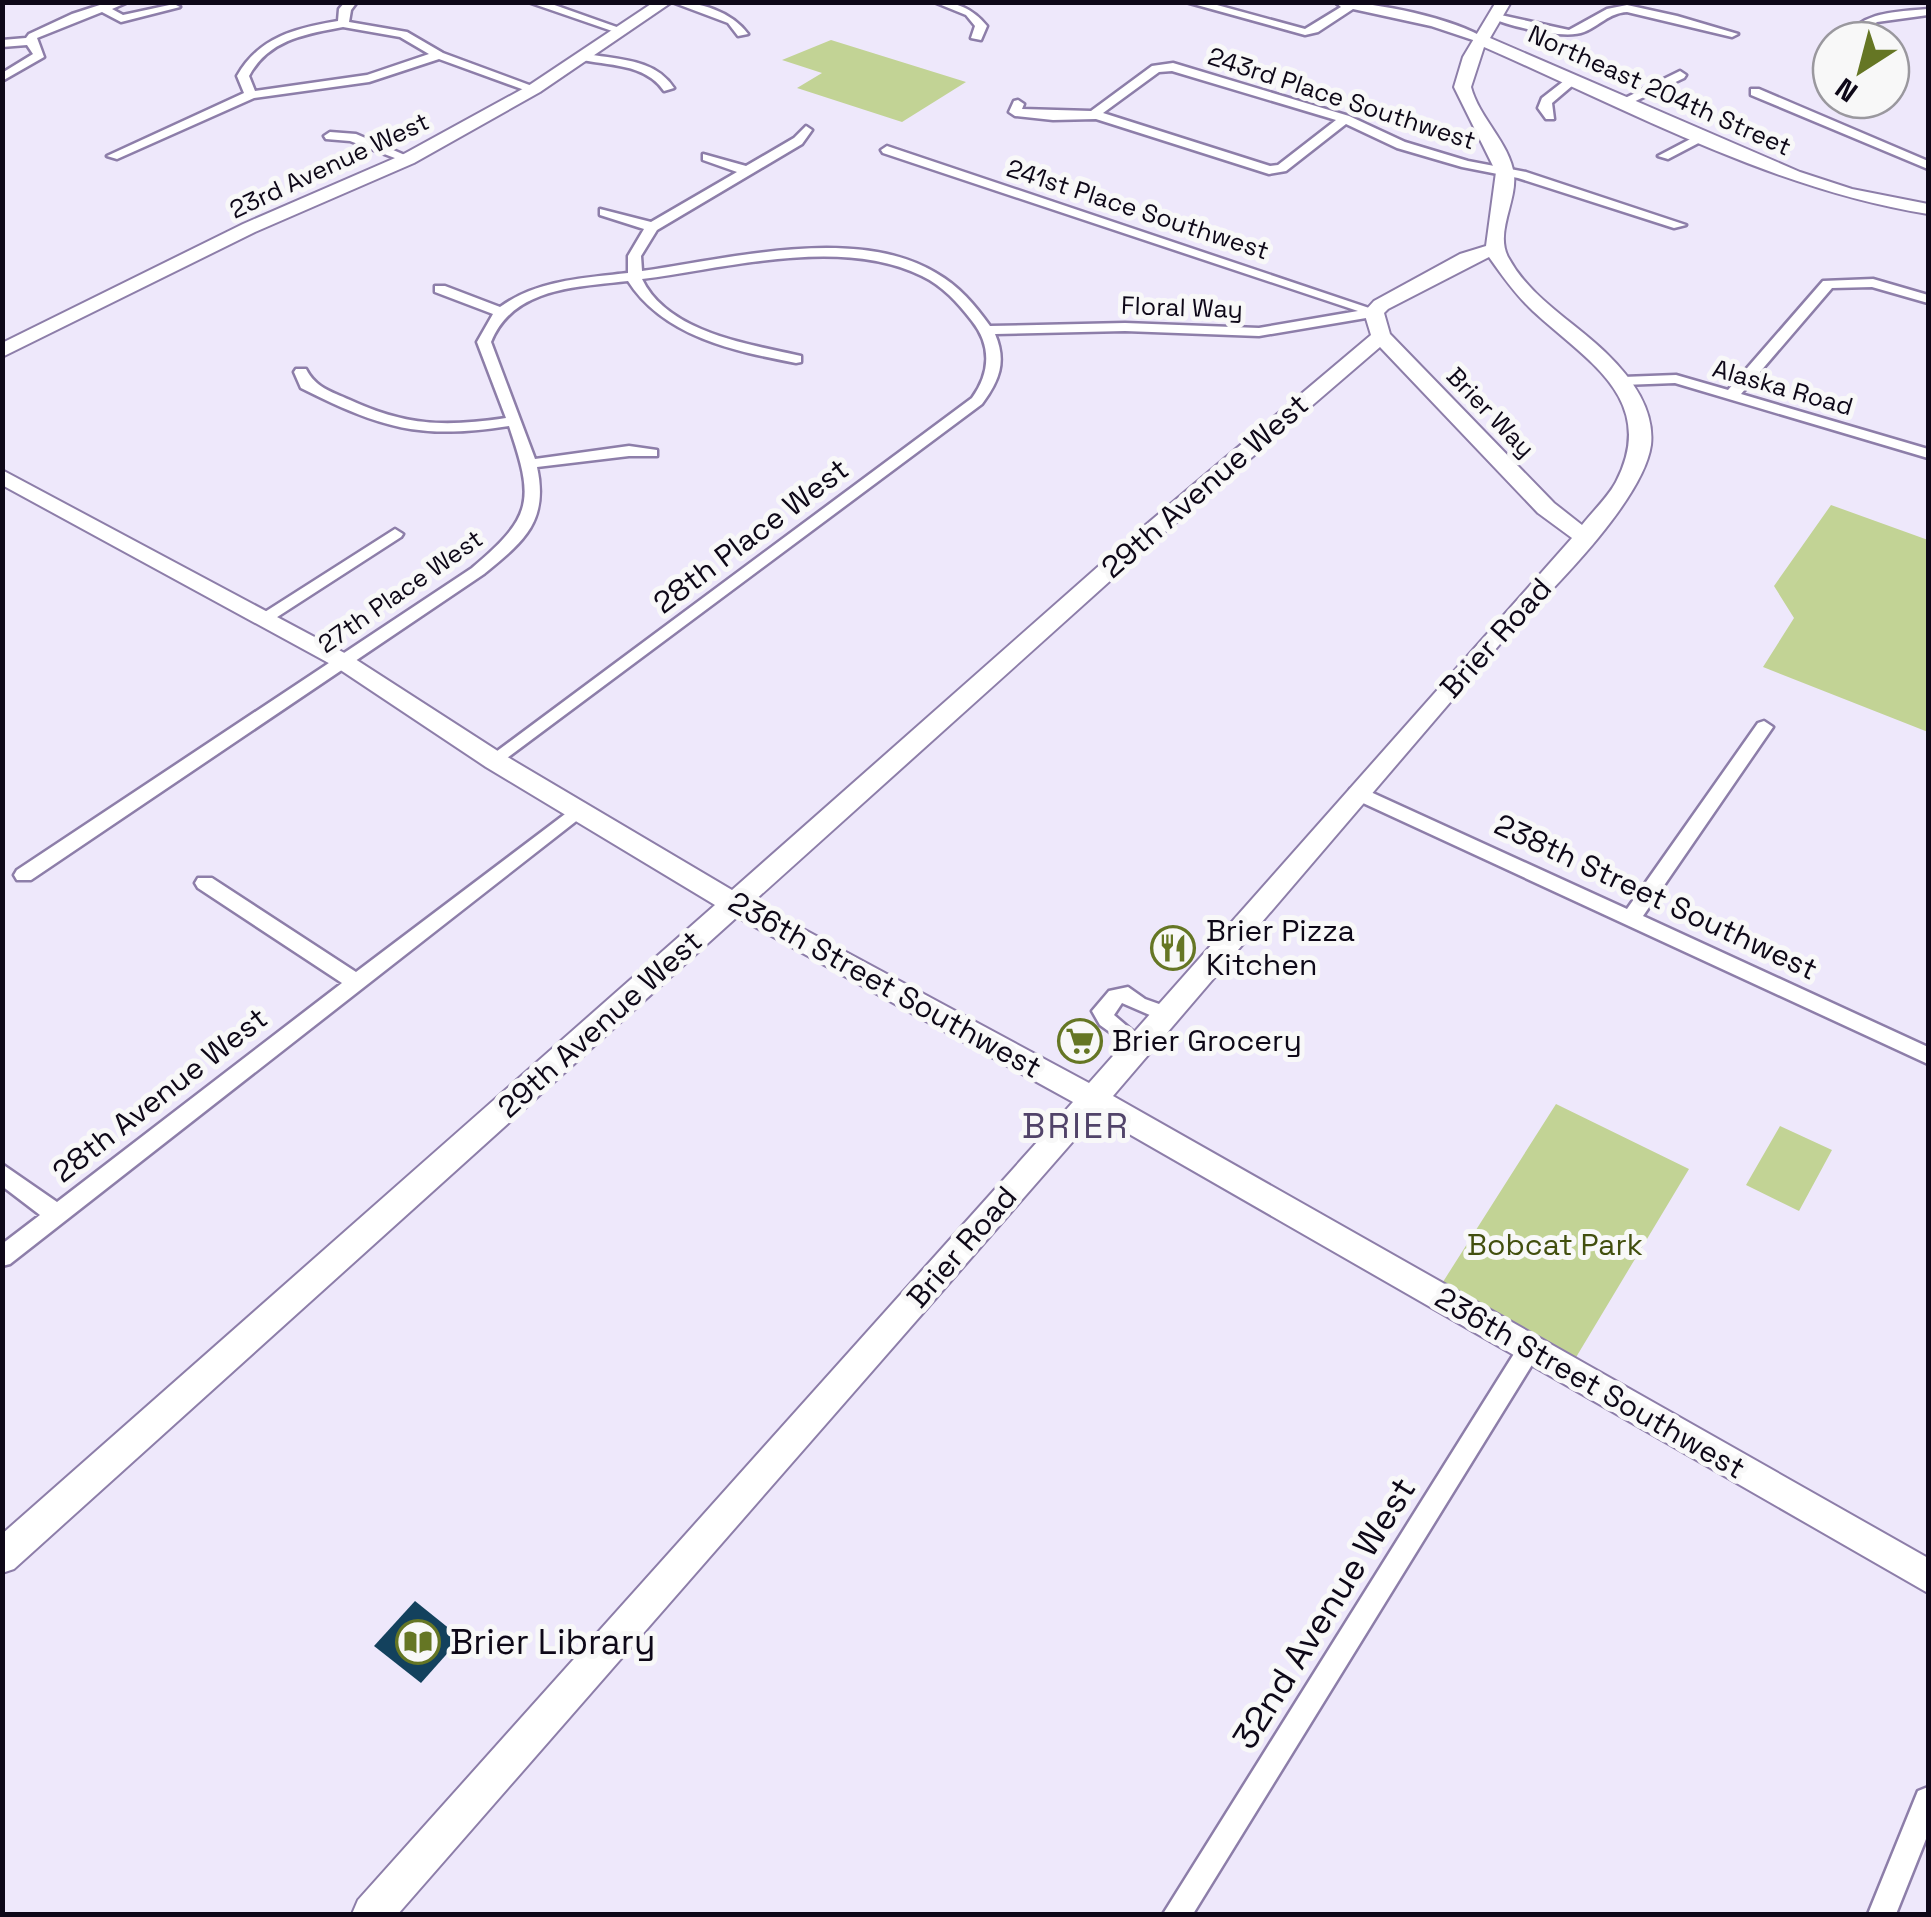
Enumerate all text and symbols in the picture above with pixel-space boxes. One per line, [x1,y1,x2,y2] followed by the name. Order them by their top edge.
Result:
[1524,18,1796,162] street label: Northeast 204th Street
[1811,20,1911,120] north arrow
[1204,40,1480,156] street label: 243rd Place Southwest
[1828,70,1864,110] text: N
[224,105,434,225] street label: 23rd Avenue West
[1003,151,1273,267] street label: 241st Place Southwest
[1121,289,1243,325] street label: Floral Way
[1709,352,1857,422] street label: Alaska Road
[1440,360,1542,464] street label: Brier Way
[1093,385,1316,586] street label: 29th Avenue West
[645,449,856,622] street label: 28th Place West
[311,522,489,660] street label: 27th Place West
[1431,569,1560,706] street label: Brier Road
[1488,804,1824,989] street label: 238th Street Southwest
[722,882,1049,1087] street label: 236th Street Southwest
[1206,911,1355,984] place label: Brier Pizza Kitchen
[489,921,710,1126] street label: 29th Avenue West
[1150,925,1196,971] restaurant icon: Brier Pizza Kitchen
[44,998,275,1191] street label: 28th Avenue West
[1057,1018,1103,1064] supermarket icon: Brier Grocery
[1112,1021,1302,1060] place label: Brier Grocery
[1022,1104,1130,1148] district label: BRIER
[898,1178,1025,1316] street label: Brier Road
[1467,1225,1643,1264] park label: Bobcat Park
[1428,1278,1752,1487] street label: 236th Street Southwest
[1223,1469,1425,1757] street label: 32nd Avenue West
[395,1619,441,1665] library icon: Brier Library
[450,1620,655,1664] place label: Brier Library

